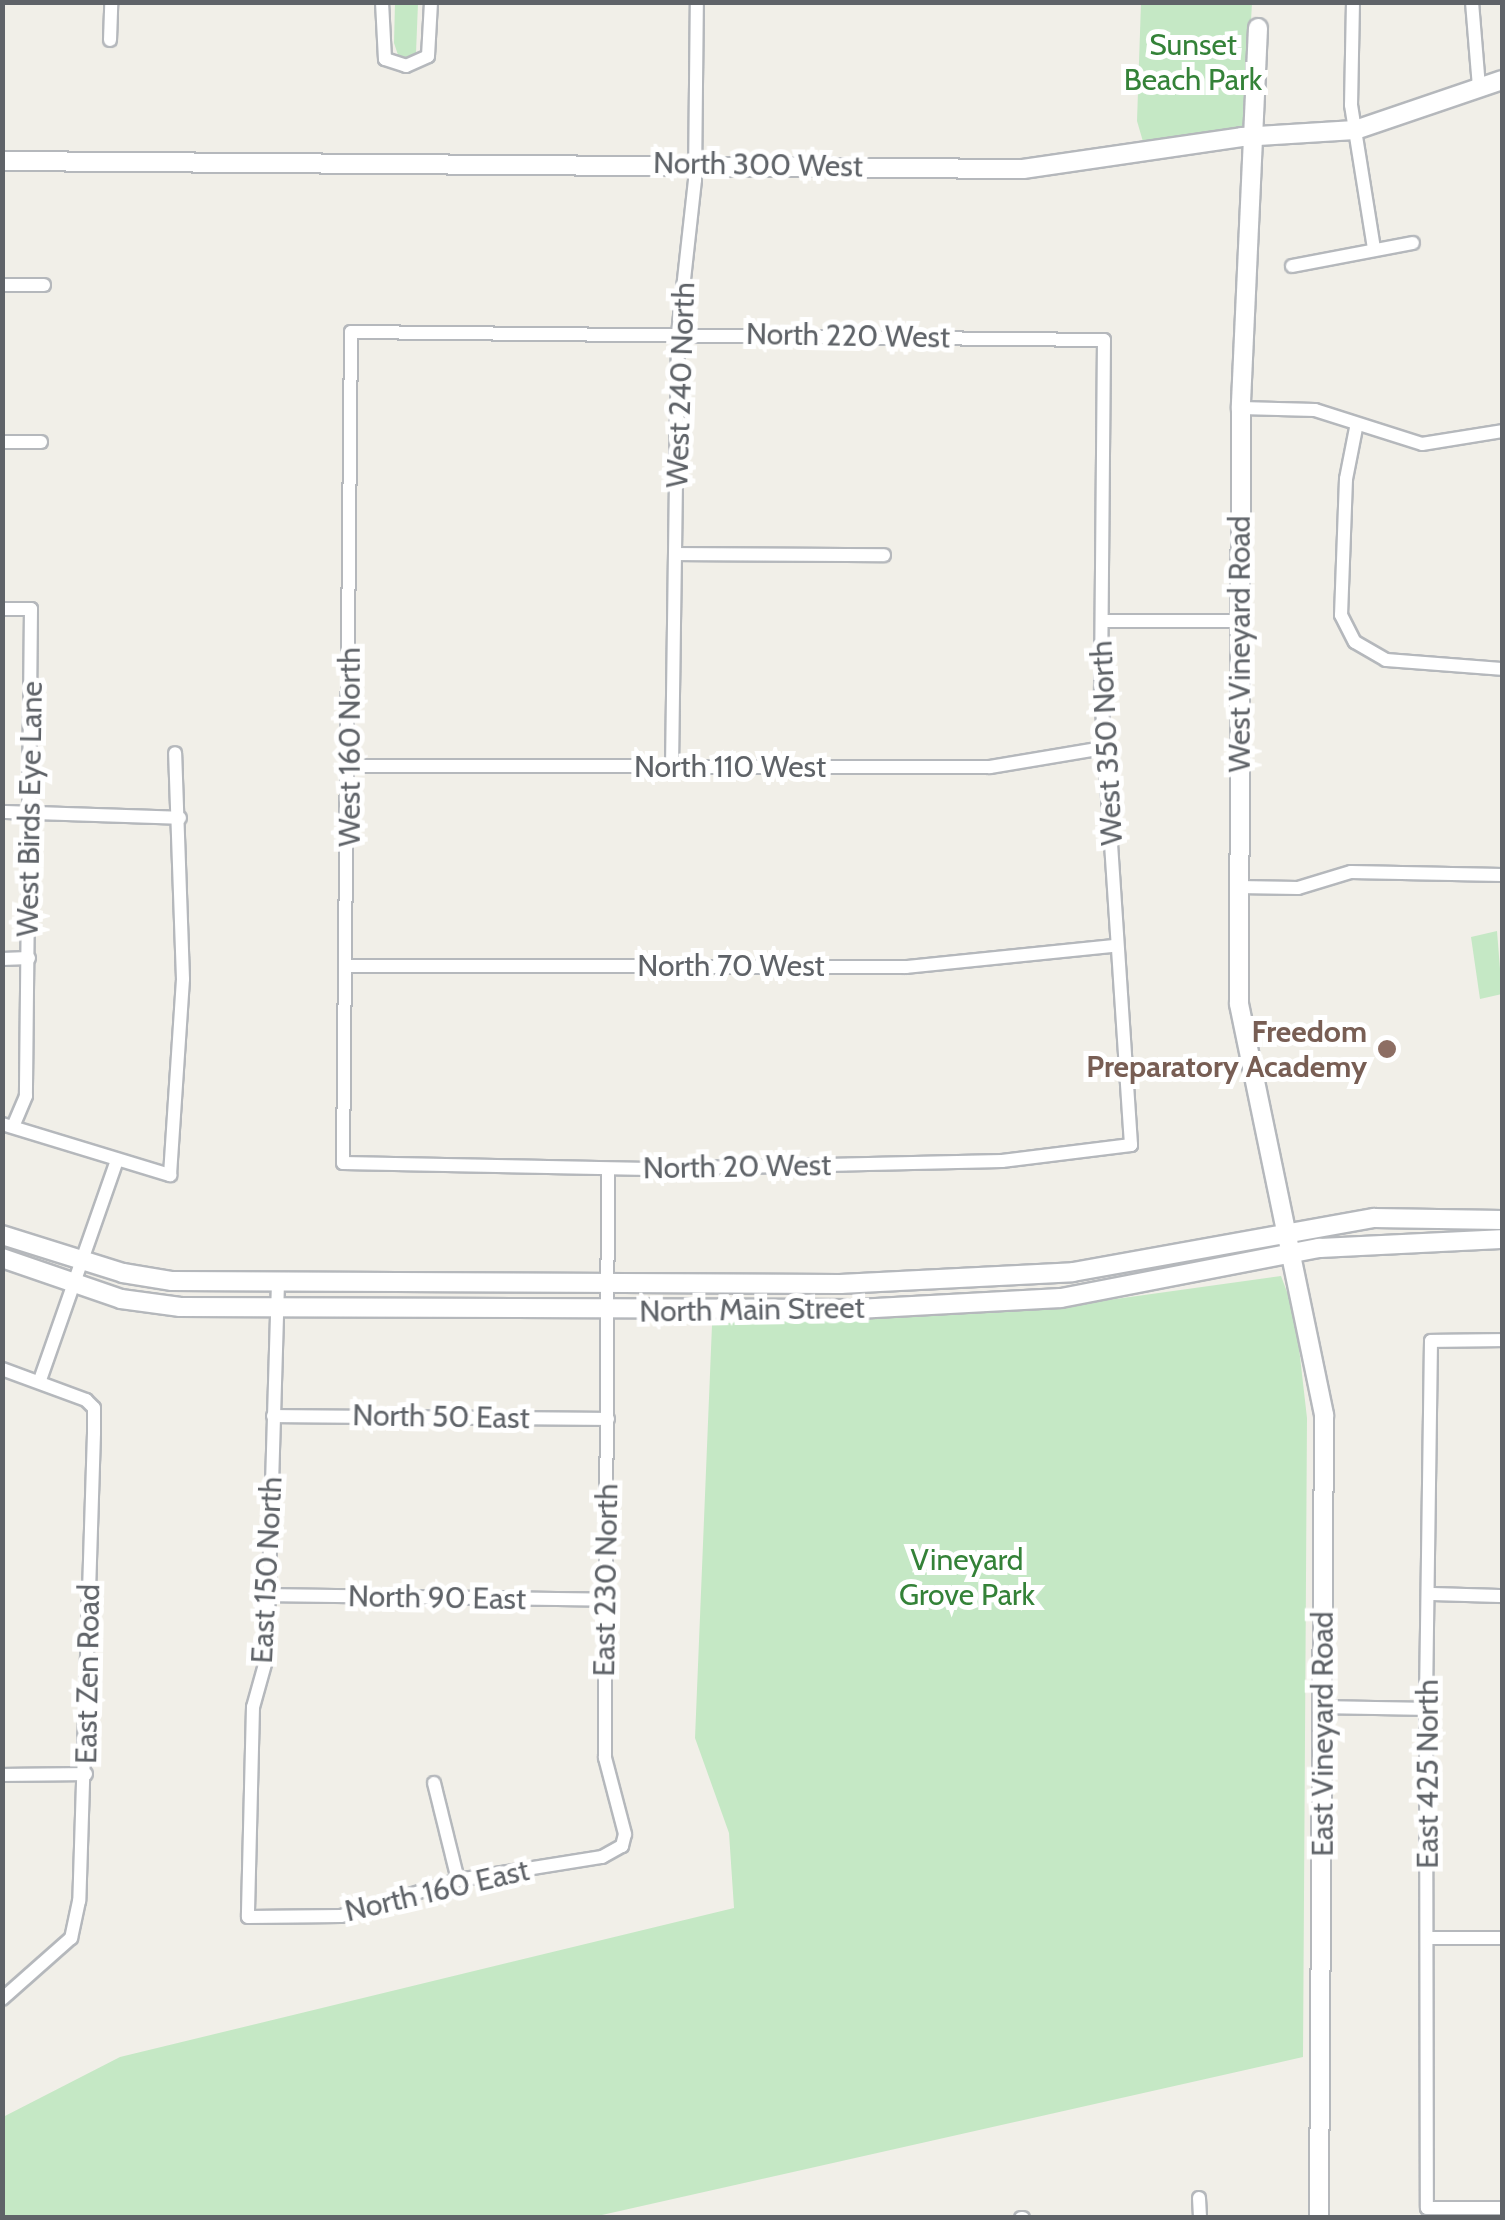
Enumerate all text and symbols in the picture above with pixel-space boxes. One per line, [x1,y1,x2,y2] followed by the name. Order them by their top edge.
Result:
[1124,27,1262,98] park label: Sunset Beach Park
[653,145,863,185] street label: North 300 West
[659,282,703,488] street label: West 240 North
[746,316,950,356] street label: North 220 West
[1222,516,1258,772] street label: West Vineyard Road
[1084,640,1130,846] street label: West 350 North
[332,647,368,847] street label: West 160 North
[10,681,50,937] street label: West Birds Eye Lane
[634,749,826,785] street label: North 110 West
[637,948,825,984] street label: North 70 West
[1086,1014,1367,1084] place label: Freedom Preparatory Academy
[1376,1038,1398,1060] marker: Freedom Preparatory Academy
[643,1147,831,1187] street label: North 20 West
[639,1290,865,1330] street label: North Main Street
[352,1397,530,1437] street label: North 50 East
[244,1476,290,1664] street label: East 150 North
[586,1483,626,1677] street label: East 230 North
[899,1542,1035,1612] park label: Vineyard Grove Park
[348,1578,526,1618] street label: North 90 East
[68,1584,108,1764] street label: East Zen Road
[1305,1611,1341,1857] street label: East Vineyard Road
[1410,1679,1446,1869] street label: East 425 North
[341,1852,533,1930] street label: North 160 East

